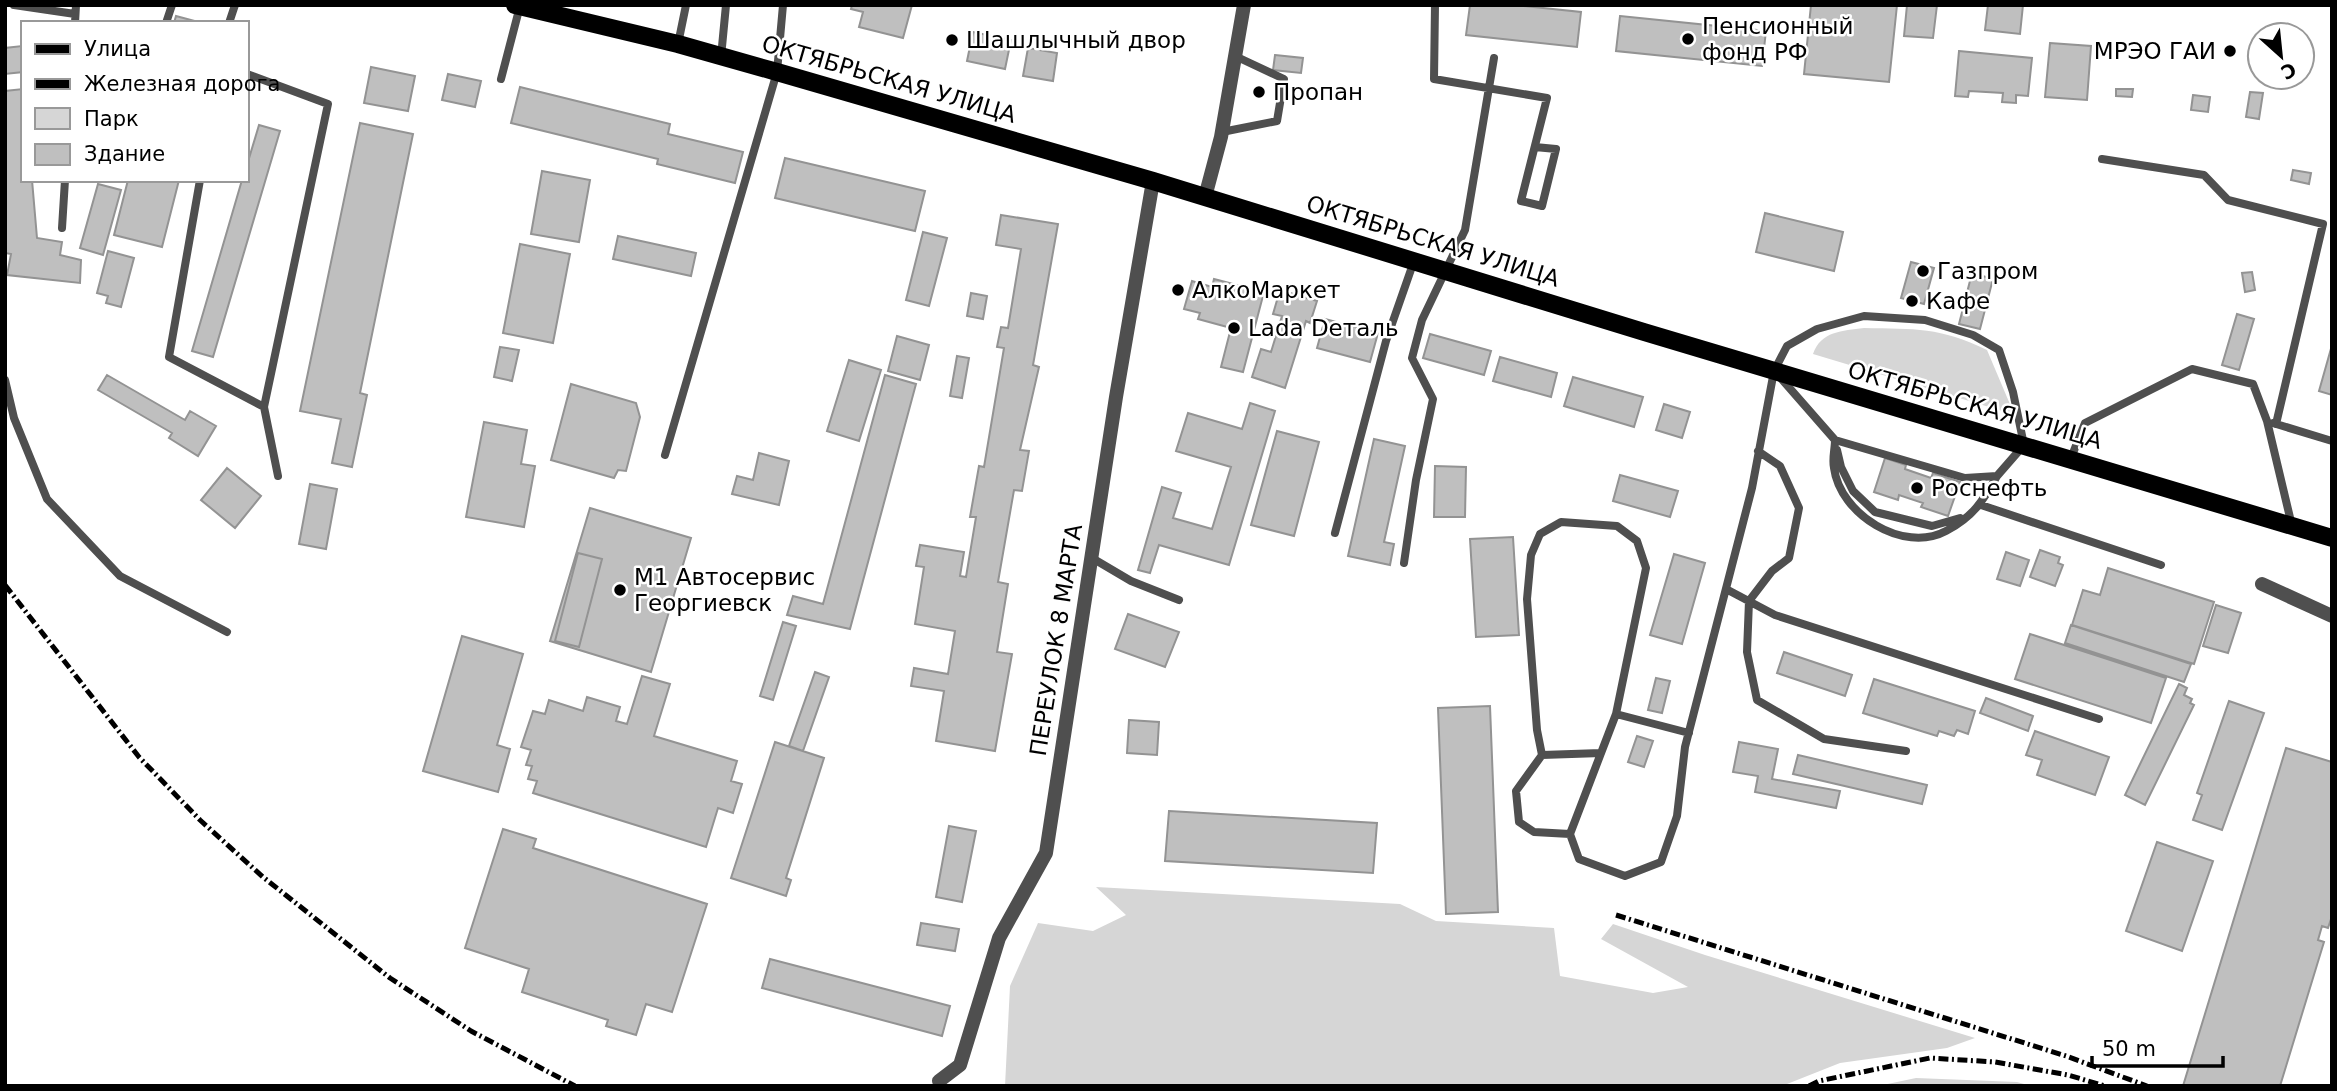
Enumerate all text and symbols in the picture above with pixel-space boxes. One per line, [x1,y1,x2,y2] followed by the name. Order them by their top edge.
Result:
[1702,13,1853,65] place label: Пенсионный фонд РФ
[21,21,248,182] legend
[2246,21,2316,91] north arrow
[966,27,1186,53] place label: Шашлычный двор
[759,30,1019,128] street label: ОКТЯБРЬСКАЯ УЛИЦА
[1680,31,1696,47] marker: Пенсионный фонд РФ
[944,32,960,48] marker: Шашлычный двор
[84,37,151,61] text: Улица
[2094,38,2216,64] place label: МРЭО ГАИ
[2222,43,2238,59] marker: МРЭО ГАИ
[2278,58,2300,84] text: С
[84,72,280,96] text: Железная дорога
[1273,79,1363,105] place label: Пропан
[1251,84,1267,100] marker: Пропан
[84,107,139,131] text: Парк
[84,142,165,166] text: Здание
[1303,190,1563,292] street label: ОКТЯБРЬСКАЯ УЛИЦА
[1937,258,2038,284] place label: Газпром
[1915,263,1931,279] marker: Газпром
[1192,277,1340,303] place label: АлкоМаркет
[1170,282,1186,298] marker: АлкоМаркет
[1926,288,1990,314] place label: Кафе
[1904,293,1920,309] marker: Кафе
[1248,315,1399,341] place label: Lada Dеталь
[1226,320,1242,336] marker: Lada Dеталь
[1845,356,2105,454] street label: ОКТЯБРЬСКАЯ УЛИЦА
[1931,475,2047,501] place label: Роснефть
[1909,480,1925,496] marker: Роснефть
[1025,522,1087,758] street label: ПЕРЕУЛОК 8 МАРТА
[634,564,815,616] place label: М1 Автосервис Георгиевск
[612,582,628,598] marker: М1 Автосервис Георгиевск
[2092,1024,2223,1068] scale bar
[2102,1037,2156,1061] text: 50 m

